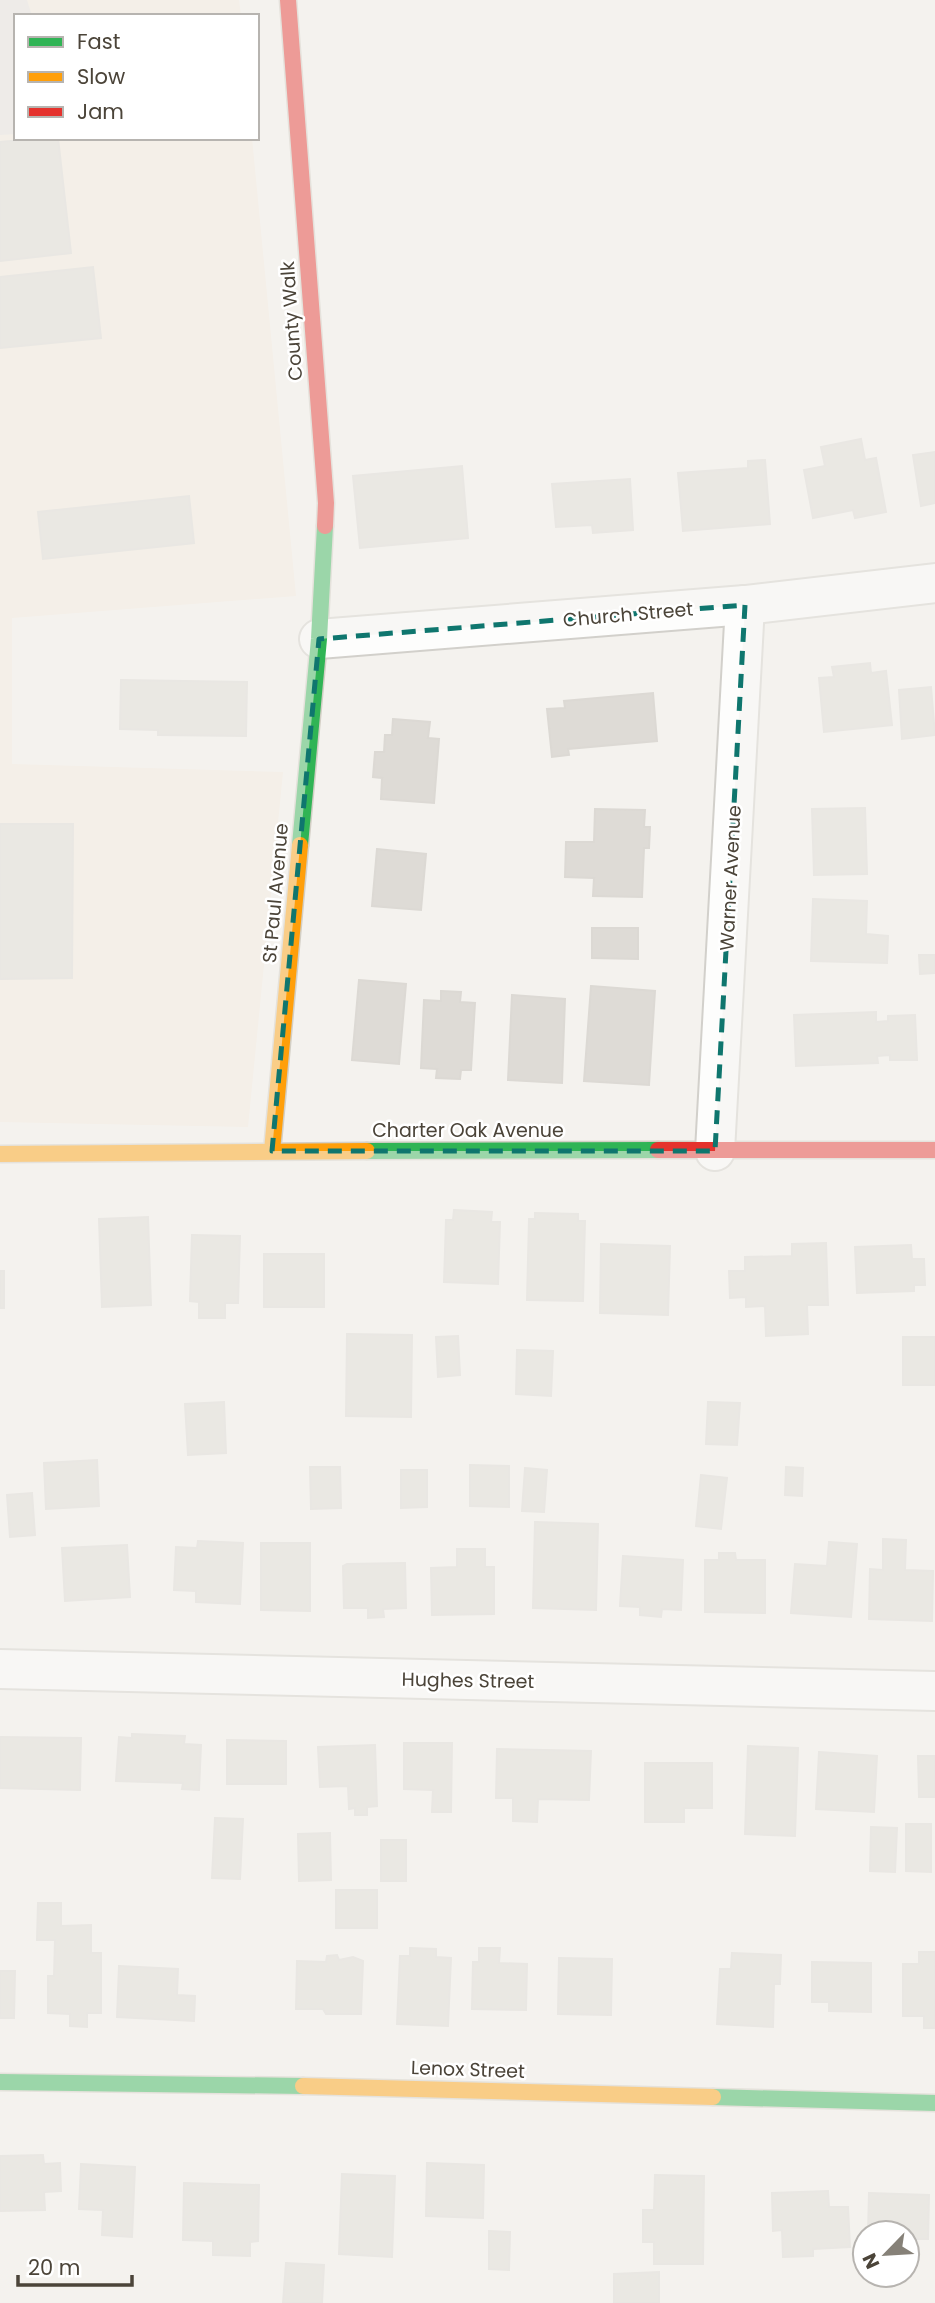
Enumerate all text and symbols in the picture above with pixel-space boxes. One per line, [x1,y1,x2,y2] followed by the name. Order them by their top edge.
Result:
[14,14,259,140] legend
[77,27,120,56] text: Fast
[77,62,125,91] text: Slow
[77,97,124,126] text: Jam
[274,260,309,382] street label: County Walk
[562,595,694,634] street label: Church Street
[713,804,748,952] street label: Warner Avenue
[256,822,295,964] street label: St Paul Avenue
[372,1117,564,1144] street label: Charter Oak Avenue
[401,1666,535,1695] street label: Hughes Street
[410,2054,526,2085] street label: Lenox Street
[851,2219,921,2289] north arrow
[18,2244,131,2288] scale bar
[856,2249,886,2273] text: N
[28,2253,81,2282] text: 20 m

